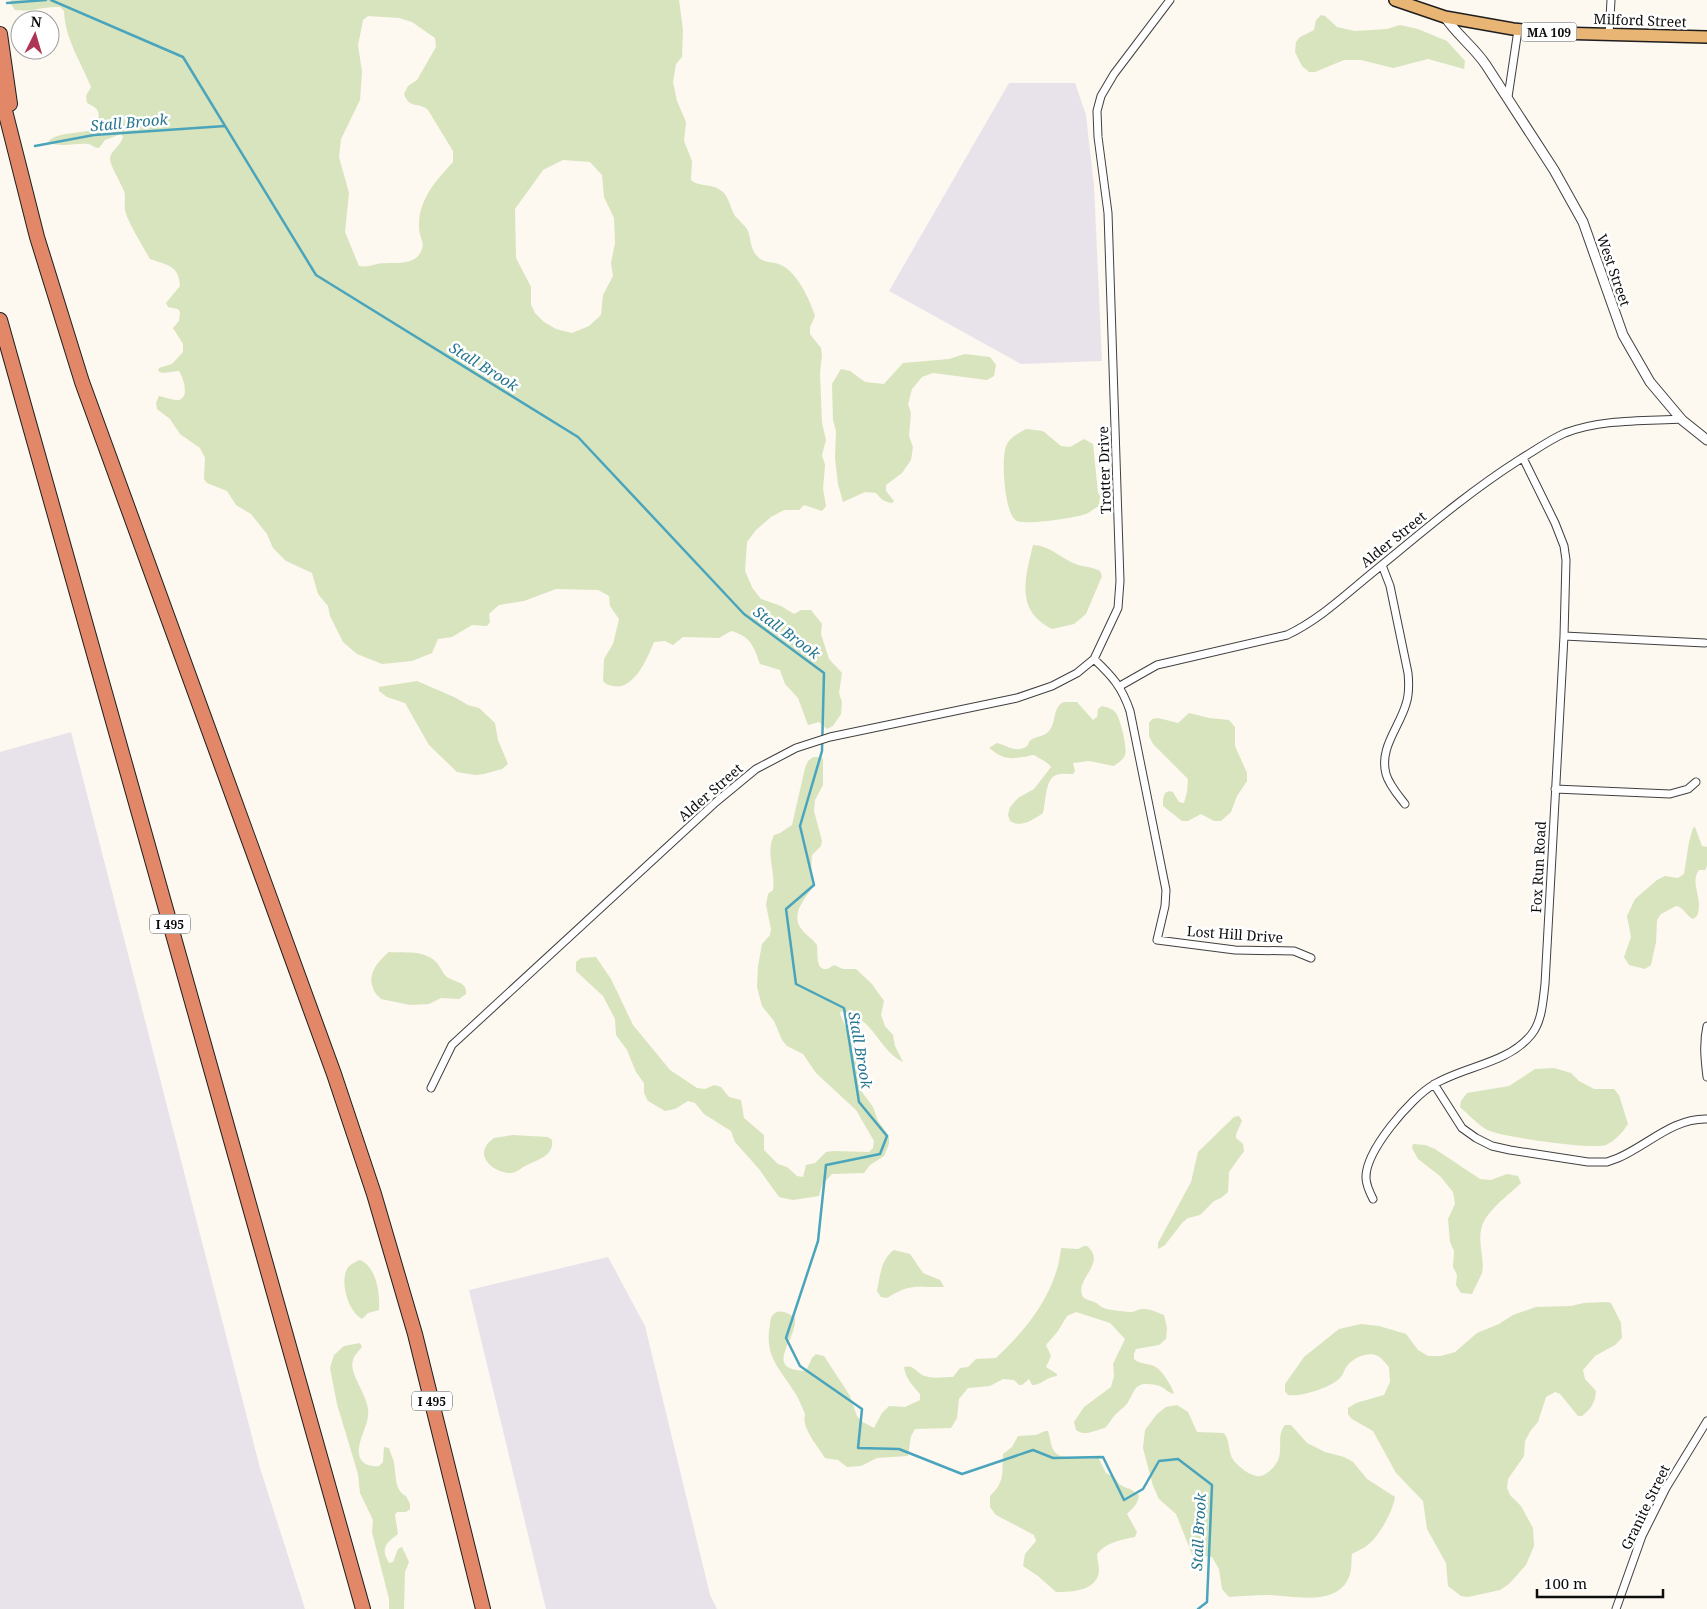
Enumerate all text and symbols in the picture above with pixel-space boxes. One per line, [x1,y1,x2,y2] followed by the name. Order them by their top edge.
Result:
[1593,9,1687,31] street label: Milford Street
[10,10,60,60] north arrow
[30,12,43,31] text: N
[1522,22,1576,42] road number: MA 109
[89,109,169,135] water label: Stall Brook
[1593,231,1635,309] street label: West Street
[446,337,523,395] water label: Stall Brook
[1093,426,1115,514] street label: Trotter Drive
[1356,507,1430,571] street label: Alder Street
[750,601,825,663] water label: Stall Brook
[674,759,746,825] street label: Alder Street
[1526,820,1550,913] street label: Fox Run Road
[150,914,190,934] road number: I 495
[1186,921,1284,947] street label: Lost Hill Drive
[844,1010,878,1090] water label: Stall Brook
[412,1392,452,1410] road number: I 495
[1616,1461,1674,1553] street label: Granite Street
[1186,1492,1210,1571] water label: Stall Brook
[1537,1566,1663,1598] scale bar
[1544,1573,1587,1593] text: 100 m

